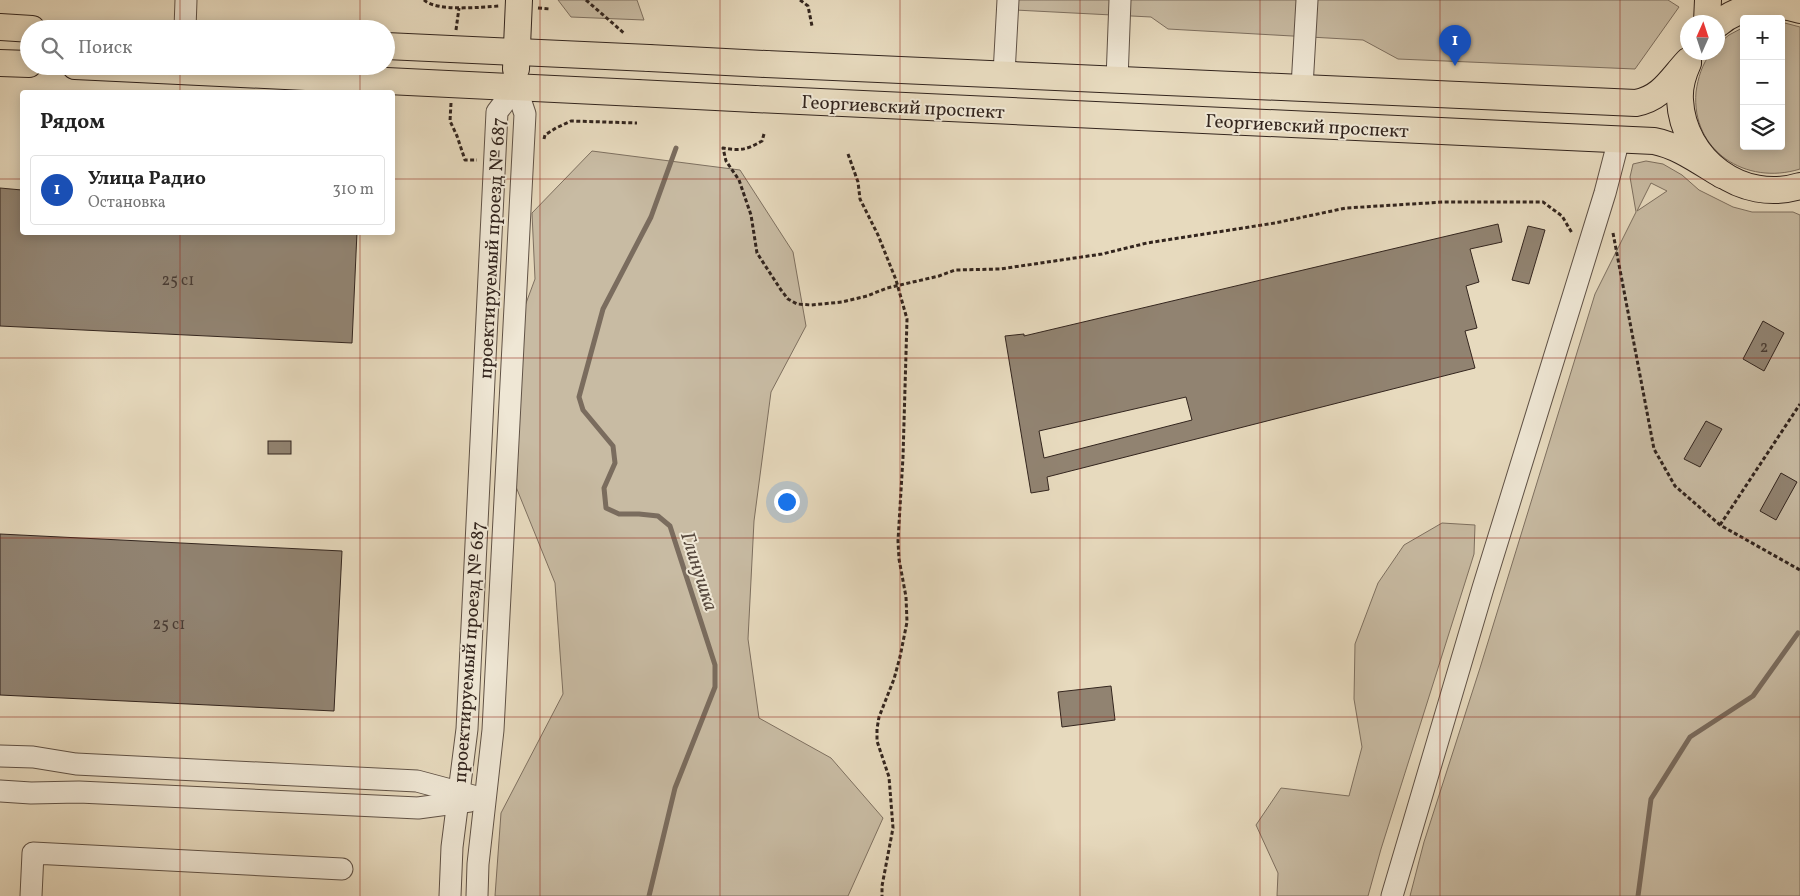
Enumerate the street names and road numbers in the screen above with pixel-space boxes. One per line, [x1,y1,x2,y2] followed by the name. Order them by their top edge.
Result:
[801,90,1006,126] street label: Георгиевский проспект
[1205,109,1410,145] street label: Георгиевский проспект
[473,117,513,380] street label: проектируемый проезд № 687
[448,520,492,784] street label: проектируемый проезд № 687

